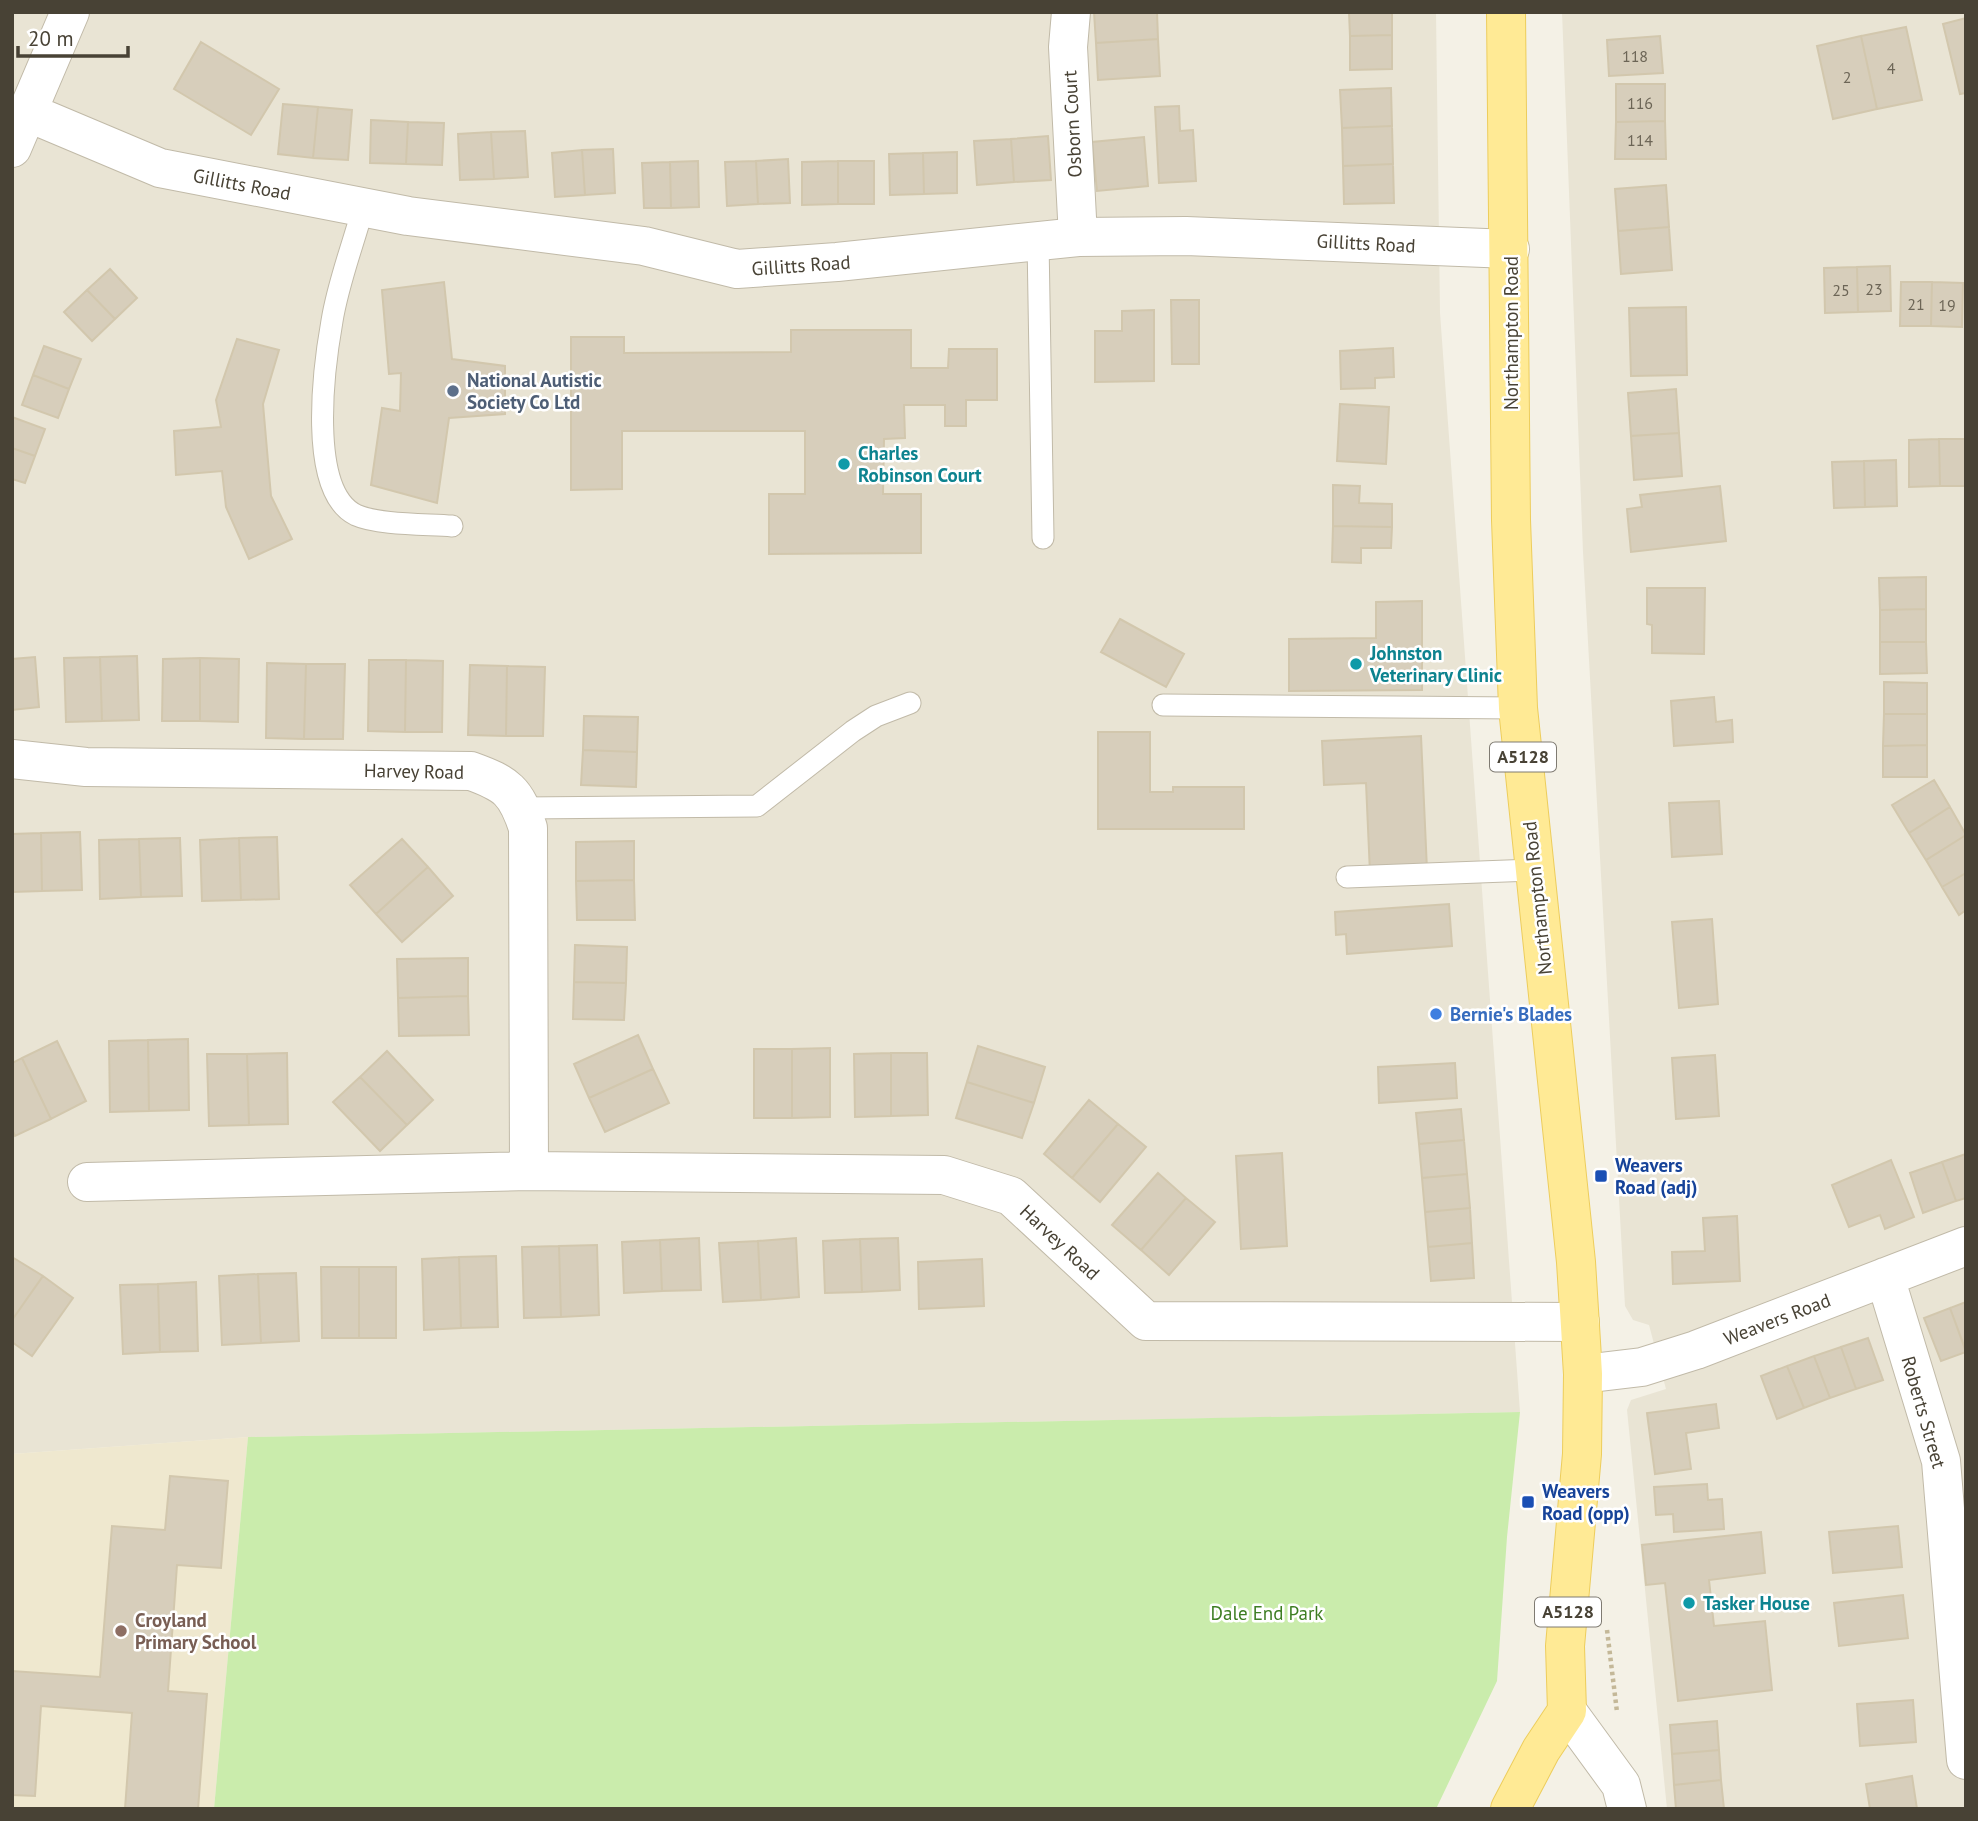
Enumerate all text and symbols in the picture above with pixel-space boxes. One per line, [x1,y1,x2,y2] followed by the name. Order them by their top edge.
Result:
[18,14,128,58] scale bar
[28,25,74,52] text: 20 m
[1622,46,1648,66] house number: 118
[1887,58,1896,78] house number: 4
[1843,67,1851,87] house number: 2
[1057,69,1087,178] street label: Osborn Court
[1627,93,1653,113] house number: 116
[1627,130,1653,150] house number: 114
[191,163,293,205] street label: Gillitts Road
[1316,228,1416,258] street label: Gillitts Road
[751,250,851,280] street label: Gillitts Road
[1499,256,1523,410] street label: Northampton Road
[1865,279,1883,299] house number: 23
[1832,280,1850,300] house number: 25
[1907,294,1925,314] house number: 21
[1938,295,1956,315] house number: 19
[467,368,602,414] place label: National Autistic Society Co Ltd
[445,383,461,399] marker: National Autistic Society Co Ltd
[858,441,982,487] place label: Charles Robinson Court
[836,456,852,472] marker: Charles Robinson Court
[1369,641,1502,687] place label: Johnston Veterinary Clinic
[1348,656,1364,672] marker: Johnston Veterinary Clinic
[1490,742,1556,772] road number: A5128
[364,758,464,784] street label: Harvey Road
[1517,820,1557,976] street label: Northampton Road
[1450,1002,1572,1026] place label: Bernie's Blades
[1428,1006,1444,1022] marker: Bernie's Blades
[1615,1153,1697,1199] place label: Weavers Road (adj)
[1593,1168,1609,1184] marker: Weavers Road (adj)
[1015,1199,1105,1285] street label: Harvey Road
[1720,1288,1834,1350] street label: Weavers Road
[1897,1353,1952,1471] street label: Roberts Street
[1542,1479,1630,1525] place label: Weavers Road (opp)
[1520,1494,1536,1510] marker: Weavers Road (opp)
[1703,1591,1810,1615] place label: Tasker House
[1681,1595,1697,1611] marker: Tasker House
[1535,1597,1601,1626] road number: A5128
[1211,1601,1323,1625] park label: Dale End Park
[135,1608,257,1654] place label: Croyland Primary School
[113,1623,129,1639] marker: Croyland Primary School

